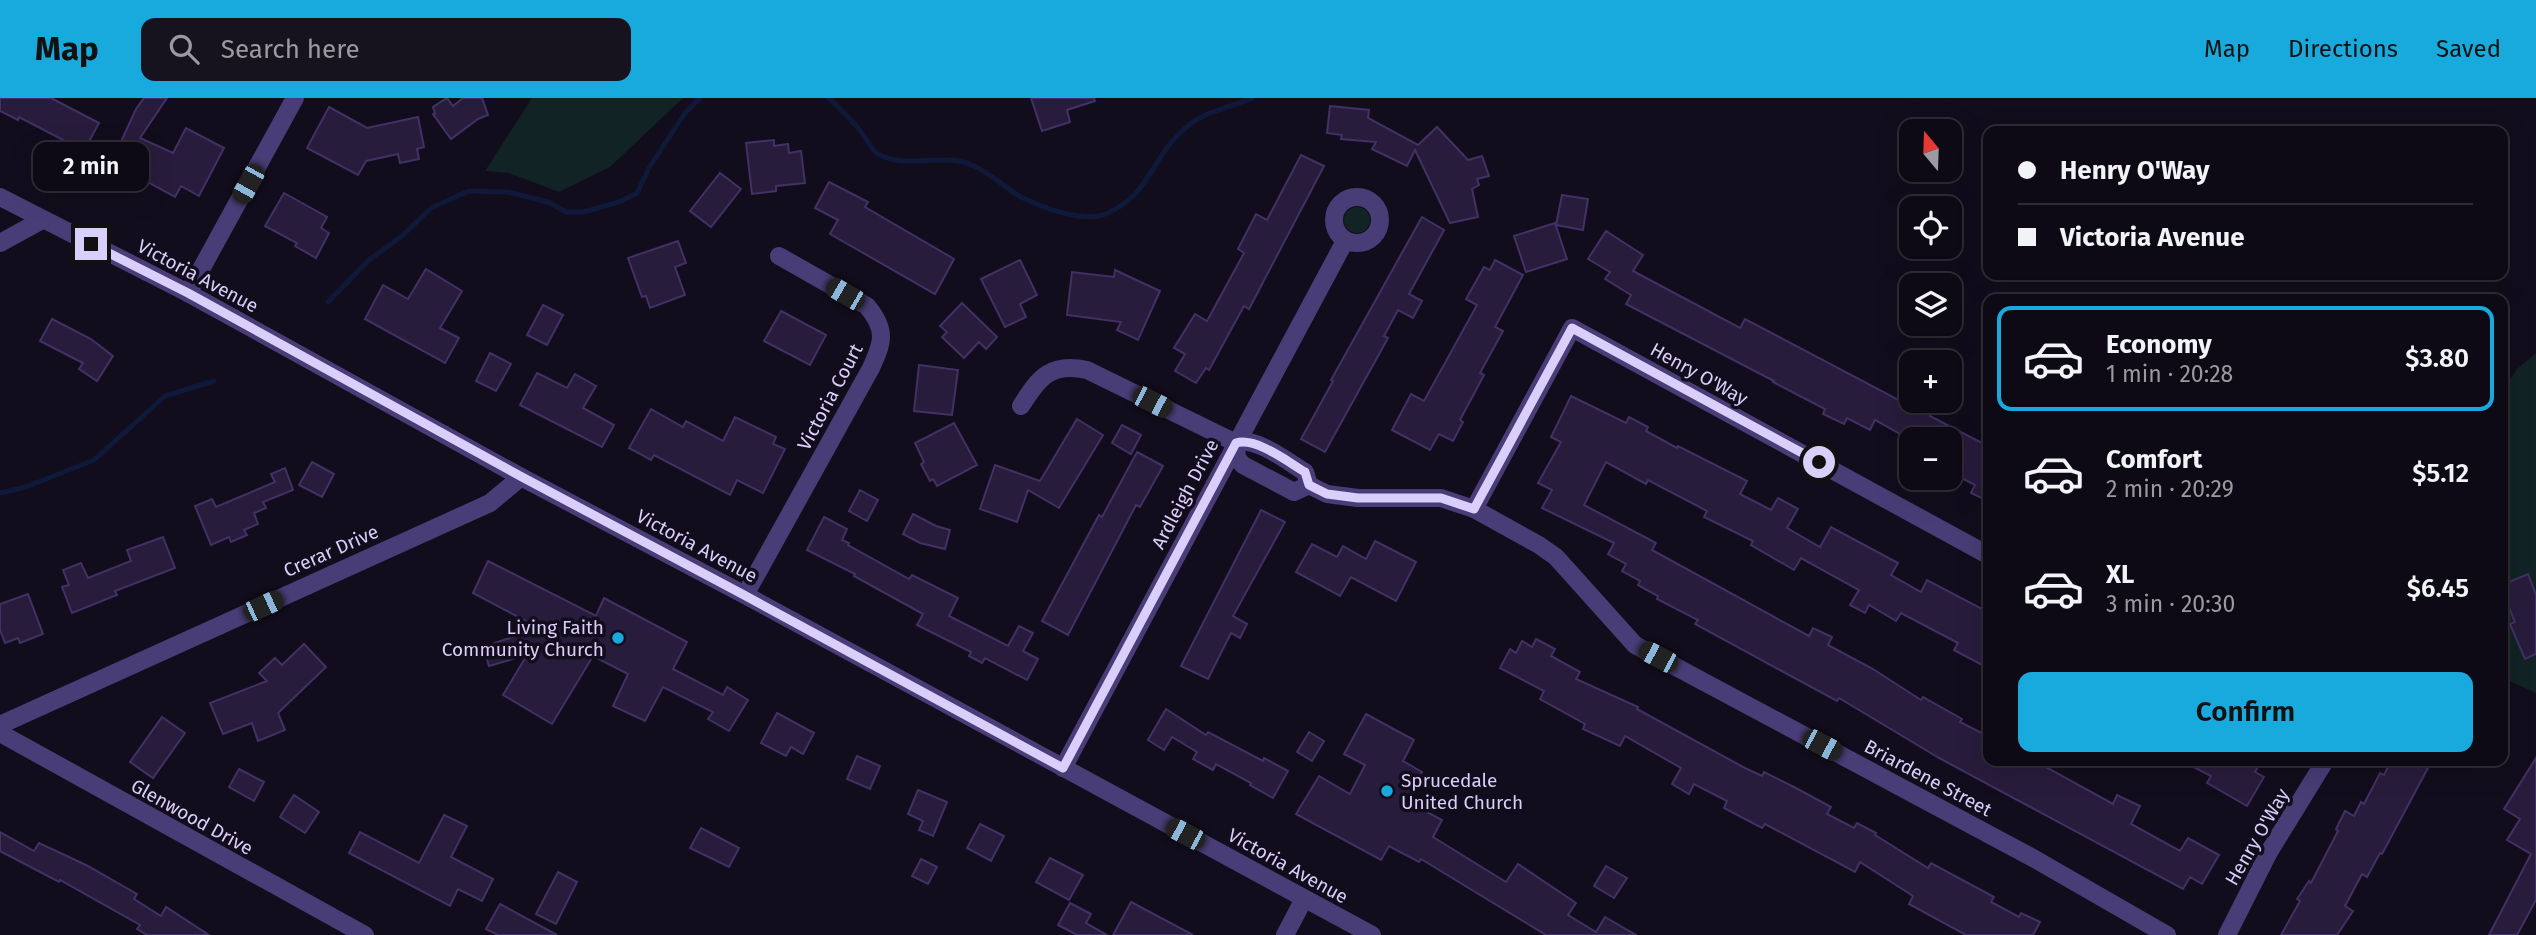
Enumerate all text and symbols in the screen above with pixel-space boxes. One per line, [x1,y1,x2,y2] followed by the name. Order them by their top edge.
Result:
[141,18,631,81] search box
[35,29,99,69] text: Map
[165,30,203,68] icon: search
[221,34,360,65] text: Search here
[2204,35,2250,63] text: Map
[2288,35,2398,63] text: Directions
[2436,35,2501,63] text: Saved
[1899,119,1962,182] north arrow
[1899,119,1962,490] map controls
[33,142,149,192] callout: 2 min
[63,152,119,180] text: 2 min
[2060,155,2209,186] text: Henry O'Way
[229,161,268,207] car
[1899,196,1962,259] button: locate
[2060,222,2245,253] text: Victoria Avenue
[75,228,107,260] route end
[134,234,262,318] street label: Victoria Avenue
[1899,273,1962,336] button: layers
[822,274,869,314] car
[2022,327,2085,390] icon: car
[2106,329,2212,360] text: Economy
[1646,338,1752,411] street label: Henry O'Way
[792,340,868,454] street label: Victoria Court
[2405,343,2469,374] text: $3.80
[1899,350,1962,413] button: +
[2106,360,2233,388] text: 1 min · 20:28
[1129,383,1176,421] car
[1899,427,1962,490] button: −
[1146,435,1224,553] street label: Ardleigh Drive
[2022,442,2085,505] icon: car
[2106,444,2202,475] text: Comfort
[1803,446,1835,478] route start
[2412,458,2469,489] text: $5.12
[2106,475,2234,503] text: 2 min · 20:29
[633,504,761,588] street label: Victoria Avenue
[280,520,382,582] street label: Crerar Drive
[2022,557,2085,620] icon: car
[2106,559,2134,590] text: XL
[2407,573,2469,604] text: $6.45
[240,588,287,624] car
[2106,590,2235,618] text: 3 min · 20:30
[442,616,604,661] place label: Living Faith Community Church
[610,630,626,646] marker: Living Faith Community Church
[1635,638,1682,676] car
[2018,672,2473,752] button: Confirm
[1799,726,1846,764] car
[1860,735,1996,821] street label: Briardene Street
[1401,769,1523,814] place label: Sprucedale United Church
[127,774,257,860] street label: Glenwood Drive
[1379,783,1395,799] marker: Sprucedale United Church
[2220,784,2294,890] street label: Henry O'Way
[1162,815,1209,853] car
[1224,824,1352,908] street label: Victoria Avenue

